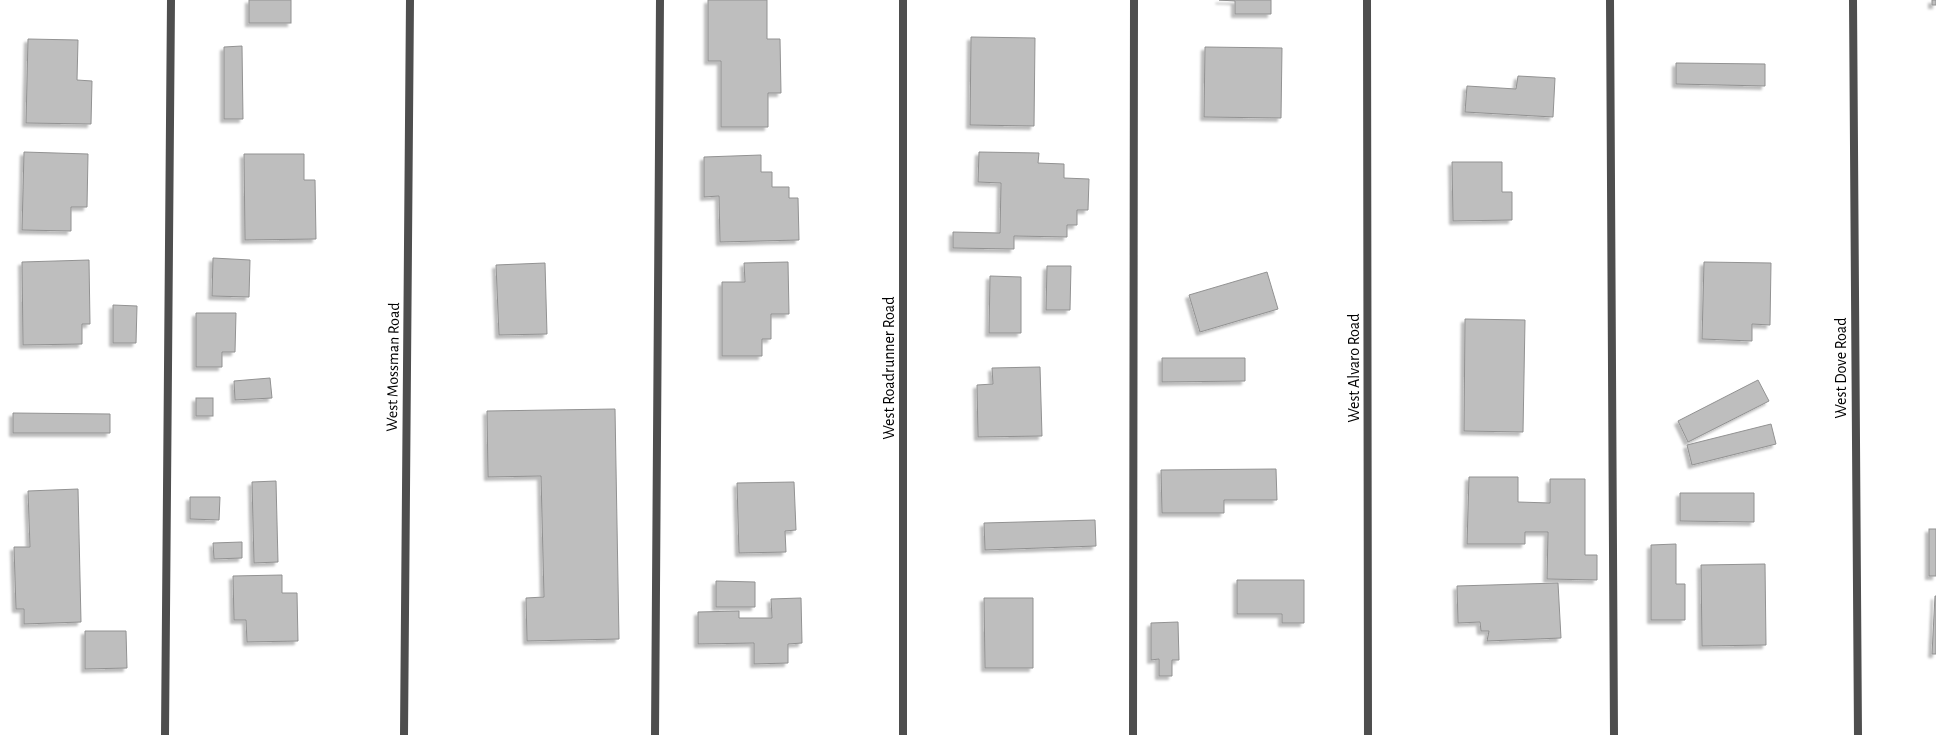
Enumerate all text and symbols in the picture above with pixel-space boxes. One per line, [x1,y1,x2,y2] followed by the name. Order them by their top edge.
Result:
[881,297,897,439] street label: West Roadrunner Road
[384,302,402,432] street label: West Mossman Road
[1346,313,1362,423] street label: West Alvaro Road
[1833,318,1849,418] street label: West Dove Road

